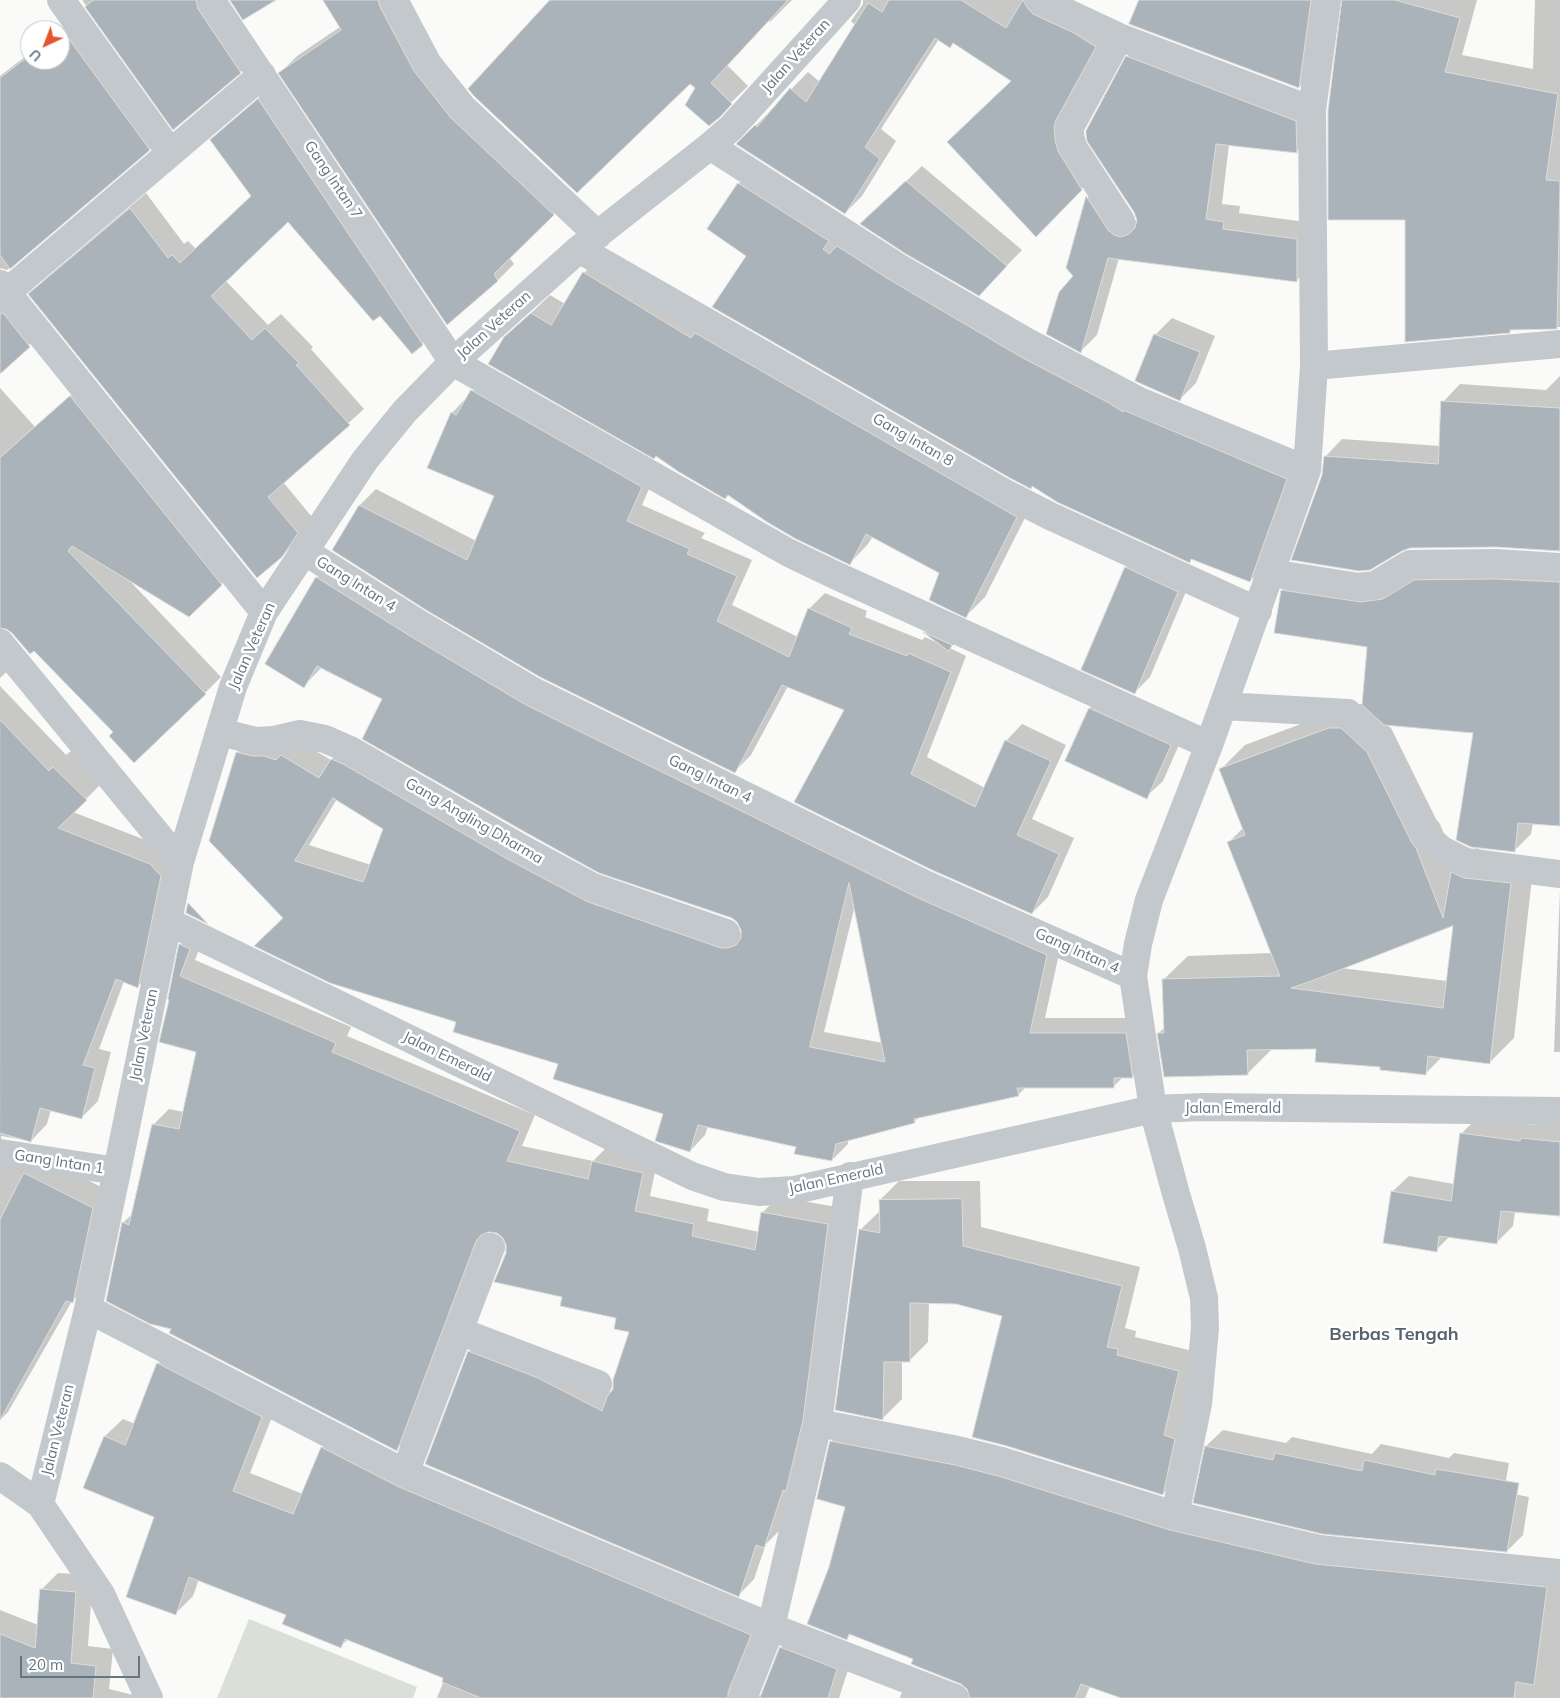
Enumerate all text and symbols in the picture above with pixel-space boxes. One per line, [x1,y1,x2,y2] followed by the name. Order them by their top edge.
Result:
[758,15,834,97] street label: Jalan Veteran
[20,20,70,70] north arrow
[26,45,45,65] text: U
[300,138,366,222] street label: Gang Intan 7
[453,287,535,363] street label: Jalan Veteran
[869,410,957,470] street label: Gang Intan 8
[313,552,399,616] street label: Gang Intan 4
[225,600,279,692] street label: Jalan Veteran
[665,751,755,807] street label: Gang Intan 4
[402,774,546,868] street label: Gang Angling Dharma
[1032,924,1122,978] street label: Gang Intan 4
[126,987,162,1083] street label: Jalan Veteran
[400,1028,494,1086] street label: Jalan Emerald
[1185,1099,1281,1117] street label: Jalan Emerald
[13,1146,105,1178] street label: Gang Intan 1
[787,1160,885,1198] street label: Jalan Emerald
[1329,1324,1459,1346] district label: Berbas Tengah
[38,1382,78,1478] street label: Jalan Veteran
[22,1646,142,1678] scale bar
[28,1655,63,1674] text: 20 m

